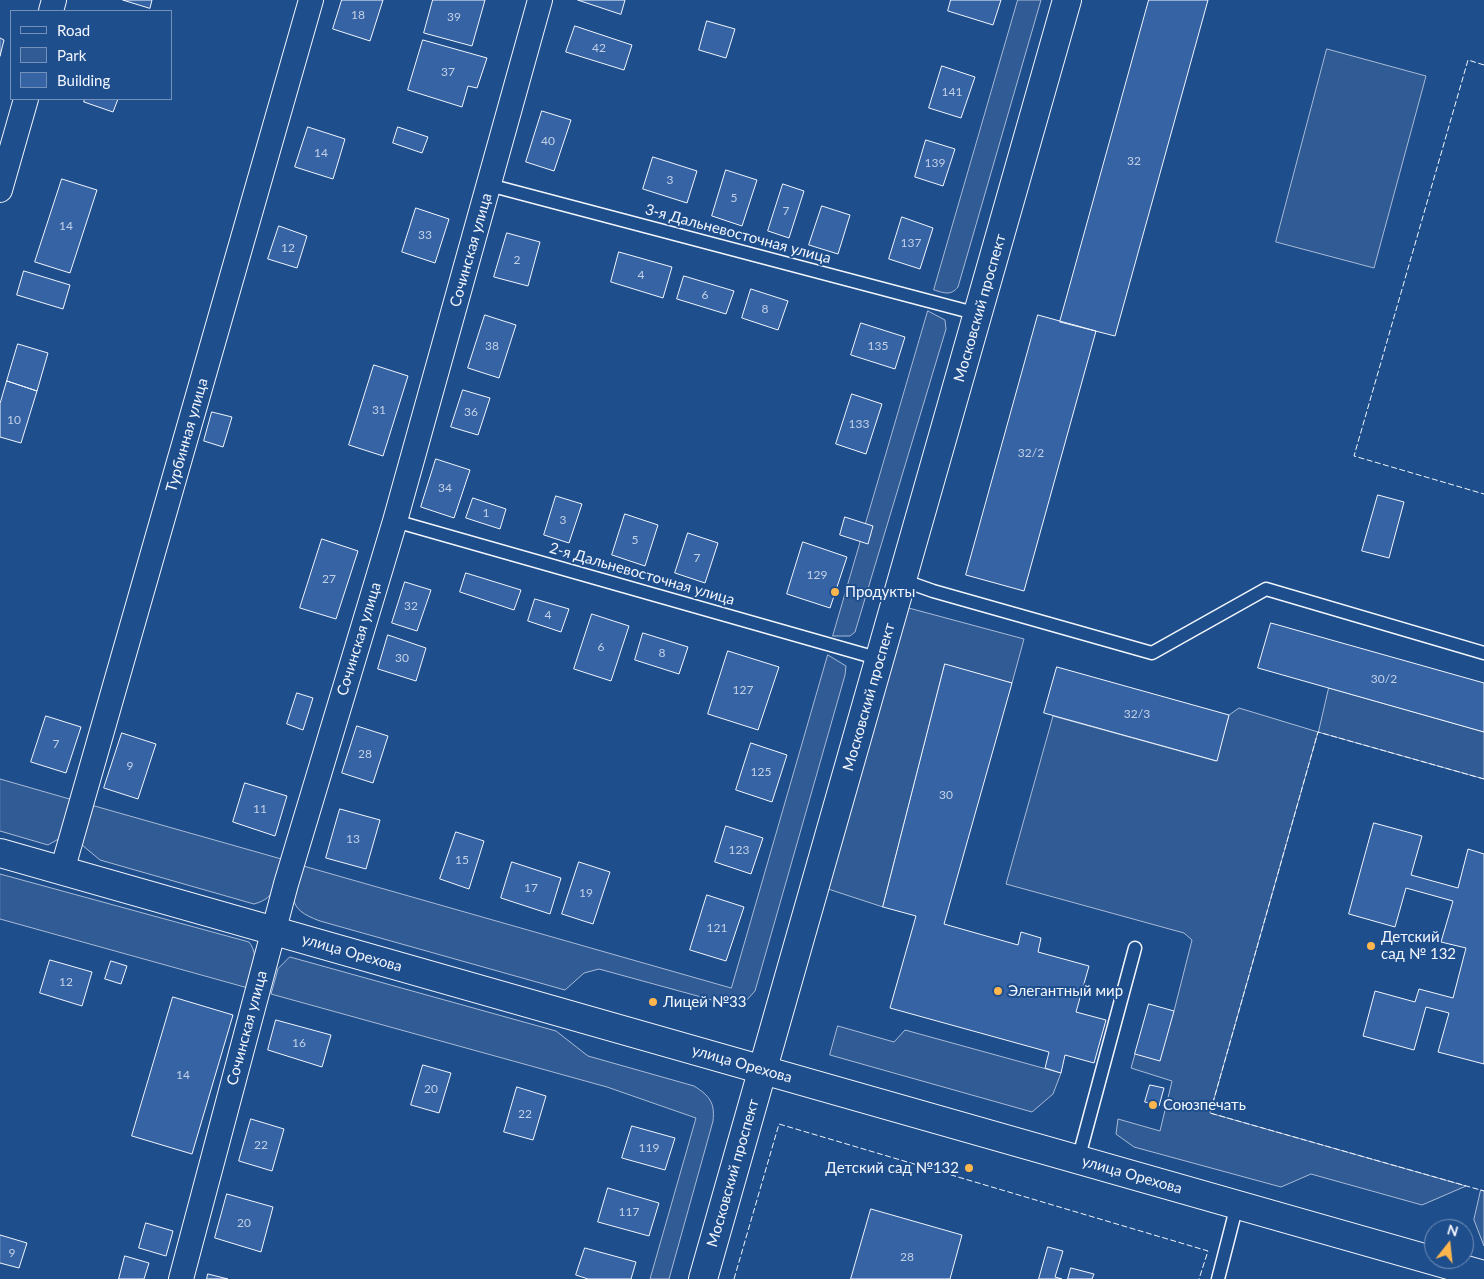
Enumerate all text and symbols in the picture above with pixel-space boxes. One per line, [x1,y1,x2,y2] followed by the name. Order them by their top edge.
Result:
[351,8,365,22] house number: 18
[10,10,172,100] legend
[447,10,461,24] house number: 39
[57,21,90,39] text: Road
[592,41,606,55] house number: 42
[57,46,86,64] text: Park
[441,65,455,79] house number: 37
[57,71,110,89] text: Building
[942,85,962,99] house number: 141
[541,134,555,148] house number: 40
[314,146,328,160] house number: 14
[1127,154,1141,168] house number: 32
[925,156,945,170] house number: 139
[667,173,673,187] house number: 3
[446,191,496,309] street label: Сочинская улица
[731,191,737,205] house number: 5
[643,200,833,268] street label: 3-я Дальневосточная улица
[783,204,789,218] house number: 7
[59,219,73,233] house number: 14
[418,228,432,242] house number: 33
[950,232,1010,384] street label: Московский проспект
[901,236,921,250] house number: 137
[281,241,295,255] house number: 12
[514,253,520,267] house number: 2
[638,268,644,282] house number: 4
[702,288,708,302] house number: 6
[762,302,768,316] house number: 8
[485,339,499,353] house number: 38
[868,339,888,353] house number: 135
[162,376,212,494] street label: Турбинная улица
[372,403,386,417] house number: 31
[464,405,478,419] house number: 36
[7,413,21,427] house number: 10
[849,417,869,431] house number: 133
[1018,446,1044,460] house number: 32/2
[438,481,452,495] house number: 34
[483,506,489,520] house number: 1
[560,513,566,527] house number: 3
[632,533,638,547] house number: 5
[547,539,737,609] street label: 2-я Дальневосточная улица
[694,551,700,565] house number: 7
[807,568,827,582] house number: 129
[322,572,336,586] house number: 27
[333,580,385,698] street label: Сочинская улица
[845,583,915,601] place label: Продукты
[829,586,841,598] marker: Продукты
[404,599,418,613] house number: 32
[545,608,551,622] house number: 4
[839,621,899,773] street label: Московский проспект
[598,640,604,654] house number: 6
[659,646,665,660] house number: 8
[395,651,409,665] house number: 30
[1371,672,1397,686] house number: 30/2
[733,683,753,697] house number: 127
[1124,707,1150,721] house number: 32/3
[53,737,59,751] house number: 7
[358,747,372,761] house number: 28
[127,759,133,773] house number: 9
[751,765,771,779] house number: 125
[939,788,953,802] house number: 30
[253,802,267,816] house number: 11
[346,832,360,846] house number: 13
[729,843,749,857] house number: 123
[455,853,469,867] house number: 15
[524,881,538,895] house number: 17
[579,886,593,900] house number: 19
[707,921,727,935] house number: 121
[1381,928,1456,963] place label: Детский сад № 132
[300,930,404,976] street label: улица Орехова
[1365,940,1377,952] marker: Детский сад № 132
[223,969,271,1087] street label: Сочинская улица
[59,975,73,989] house number: 12
[1008,982,1123,1000] place label: Элегантный мир
[992,985,1004,997] marker: Элегантный мир
[663,993,746,1011] place label: Лицей №33
[647,996,659,1008] marker: Лицей №33
[292,1036,306,1050] house number: 16
[690,1041,794,1087] street label: улица Орехова
[176,1068,190,1082] house number: 14
[424,1082,438,1096] house number: 20
[1163,1096,1246,1114] place label: Союзпечать
[703,1097,763,1249] street label: Московский проспект
[1147,1099,1159,1111] marker: Союзпечать
[518,1107,532,1121] house number: 22
[254,1138,268,1152] house number: 22
[639,1141,659,1155] house number: 119
[1080,1152,1184,1198] street label: улица Орехова
[825,1159,959,1177] place label: Детский сад №132
[963,1162,975,1174] marker: Детский сад №132
[619,1205,639,1219] house number: 117
[237,1216,251,1230] house number: 20
[1424,1219,1474,1269] north arrow
[1445,1220,1461,1240] text: N
[9,1246,15,1260] house number: 9
[900,1250,914,1264] house number: 28

